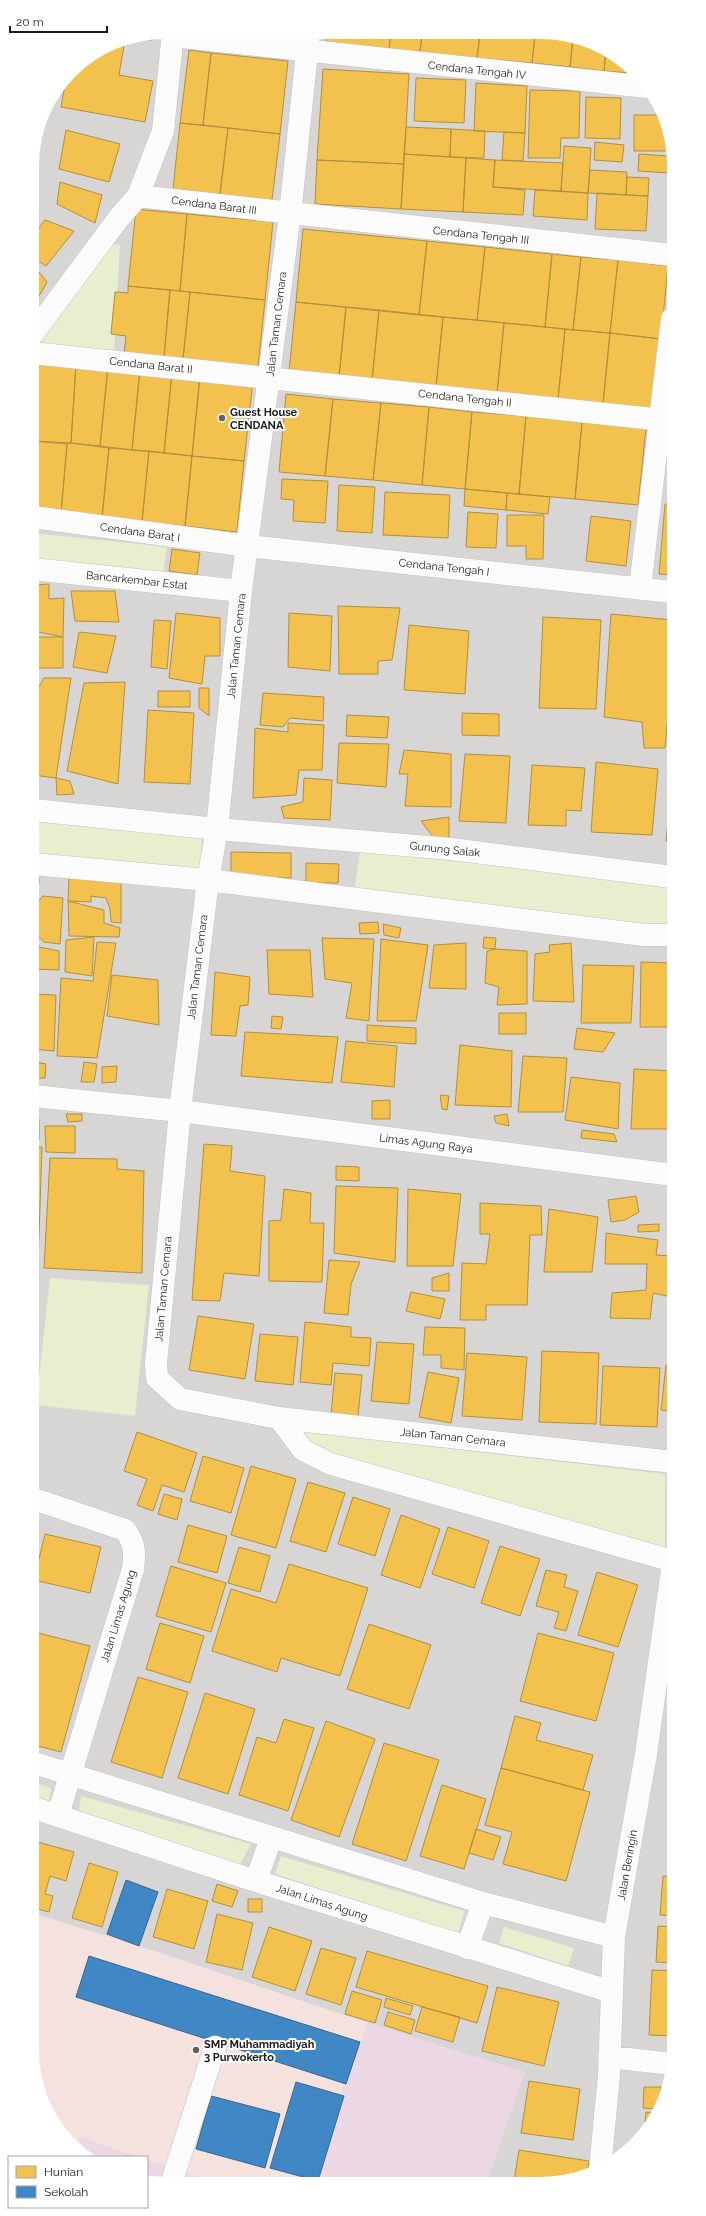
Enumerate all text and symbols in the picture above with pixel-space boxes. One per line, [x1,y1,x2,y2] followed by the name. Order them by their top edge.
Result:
[10,8,107,34] scale bar
[16,15,44,29] text: 20 m
[427,59,527,82] street label: Cendana Tengah IV
[170,194,258,217] street label: Cendana Barat III
[432,224,530,247] street label: Cendana Tengah III
[264,271,289,377] street label: Jalan Taman Cemara
[109,355,193,376] street label: Cendana Barat II
[418,387,512,410] street label: Cendana Tengah II
[230,406,298,432] place label: Guest House CENDANA
[217,413,227,423] marker: Guest House CENDANA
[99,520,181,545] street label: Cendana Barat I
[398,556,490,579] street label: Cendana Tengah I
[85,569,189,592] street label: Bancarkembar Estat
[224,593,248,699] street label: Jalan Taman Cemara
[409,839,481,860] street label: Gunung Salak
[185,914,210,1020] street label: Jalan Taman Cemara
[378,1131,473,1156] street label: Limas Agung Raya
[152,1236,175,1342] street label: Jalan Taman Cemara
[400,1425,506,1449] street label: Jalan Taman Cemara
[98,1568,139,1664] street label: Jalan Limas Agung
[615,1829,640,1901] street label: Jalan Beringin
[274,1881,369,1923] street label: Jalan Limas Agung
[204,2038,315,2064] place label: SMP Muhammadiyah 3 Purwokerto
[191,2045,201,2055] marker: SMP Muhammadiyah 3 Purwokerto
[8,2156,148,2208] legend
[44,2165,83,2179] text: Hunian
[44,2185,88,2199] text: Sekolah

